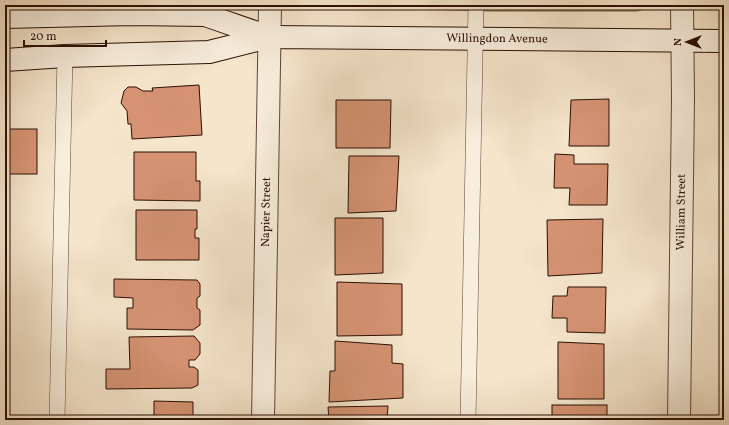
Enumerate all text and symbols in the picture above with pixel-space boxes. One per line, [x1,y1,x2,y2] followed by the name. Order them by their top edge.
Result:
[24,22,106,48] scale bar
[667,22,707,62] north arrow
[30,29,57,45] text: 20 m
[446,31,548,47] street label: Willingdon Avenue
[671,38,686,46] text: N
[673,174,690,250] street label: William Street
[258,177,275,247] street label: Napier Street

